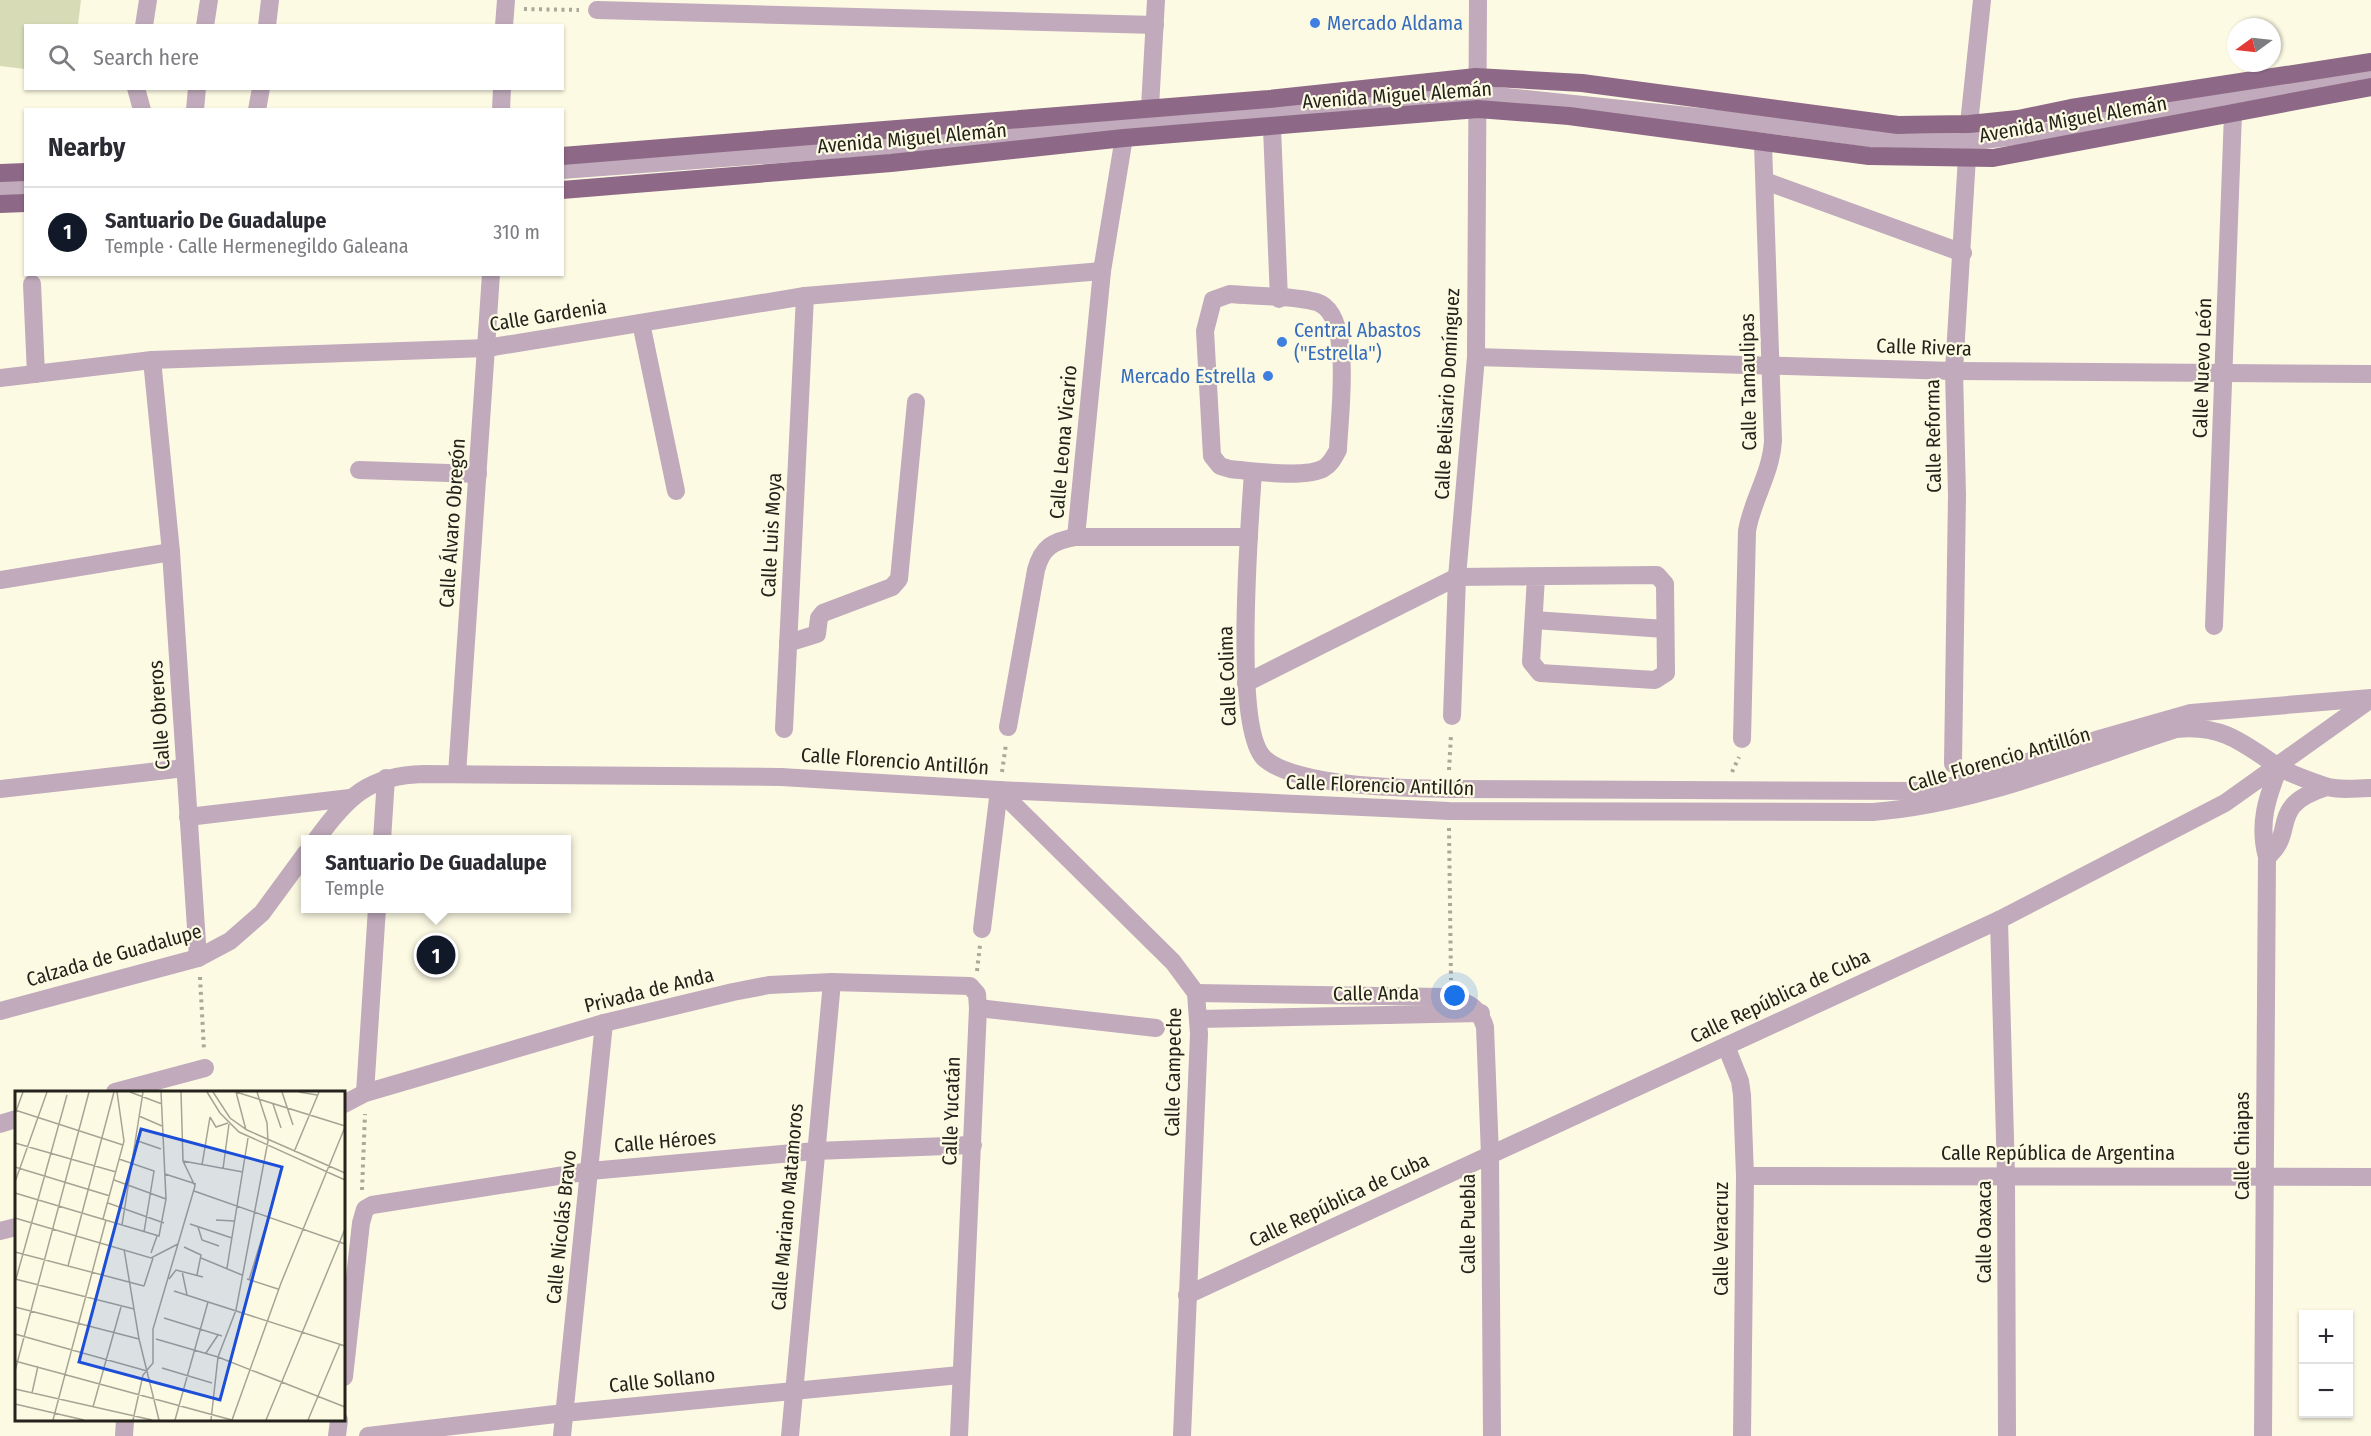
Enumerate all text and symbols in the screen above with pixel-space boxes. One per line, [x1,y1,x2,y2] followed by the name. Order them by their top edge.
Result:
[1327,11,1463,35] place label: Mercado Aldama
[1308,16,1322,30] marker: Mercado Aldama
[2227,18,2281,72] north arrow
[24,24,564,90] search box
[45,41,78,74] icon: search
[93,44,199,71] text: Search here
[1301,76,1493,114] street label: Avenida Miguel Alemán
[1977,91,2169,147] street label: Avenida Miguel Alemán
[816,118,1008,158] street label: Avenida Miguel Alemán
[48,132,125,163] text: Nearby
[105,207,326,234] text: Santuario De Guadalupe
[63,220,72,244] text: 1
[493,220,540,244] text: 310 m
[105,234,409,258] text: Temple · Calle Hermenegildo Galeana
[1429,288,1465,500] street label: Calle Belisario Domínguez
[488,294,608,336] street label: Calle Gardenia
[2188,297,2216,439] street label: Calle Nuevo León
[1735,313,1761,451] street label: Calle Tamaulipas
[1294,318,1421,365] place label: Central Abastos ("Estrella")
[1876,333,1972,361] street label: Calle Rivera
[1275,335,1289,349] marker: Central Abastos ("Estrella")
[1044,364,1082,520] street label: Calle Leona Vicario
[1120,364,1256,388] place label: Mercado Estrella
[1261,369,1275,383] marker: Mercado Estrella
[1920,379,1946,493] street label: Calle Reforma
[434,437,470,609] street label: Calle Álvaro Obregón
[756,472,786,598] street label: Calle Luis Moya
[1213,625,1241,727] street label: Calle Colima
[143,659,175,771] street label: Calle Obreros
[1905,721,2093,797] street label: Calle Florencio Antillón
[800,742,990,780] street label: Calle Florencio Antillón
[1285,770,1475,800] street label: Calle Florencio Antillón
[301,835,571,913] popup
[325,849,547,876] text: Santuario De Guadalupe
[325,876,384,900] text: Temple
[24,918,204,992] street label: Calzada de Guadalupe
[416,932,456,978] pin: 1
[1686,944,1874,1048] street label: Calle República de Cuba
[582,962,716,1018] street label: Privada de Anda
[1333,980,1419,1006] street label: Calle Anda
[1440,981,1469,1010] your location
[1160,1007,1186,1137] street label: Calle Campeche
[937,1056,965,1166] street label: Calle Yucatán
[15,1091,345,1421] inset map
[2230,1092,2254,1200] street label: Calle Chiapas
[766,1102,808,1312] street label: Calle Mariano Matamoros
[613,1125,717,1157] street label: Calle Héroes
[1941,1141,2175,1165] street label: Calle República de Argentina
[1245,1148,1433,1252] street label: Calle República de Cuba
[541,1149,581,1305] street label: Calle Nicolás Bravo
[1456,1174,1480,1274] street label: Calle Puebla
[1972,1180,1996,1284] street label: Calle Oaxaca
[1709,1182,1733,1296] street label: Calle Veracruz
[2299,1310,2353,1418] map controls
[2299,1310,2353,1364] button: +
[608,1363,716,1397] street label: Calle Sollano
[2299,1364,2353,1418] button: −

